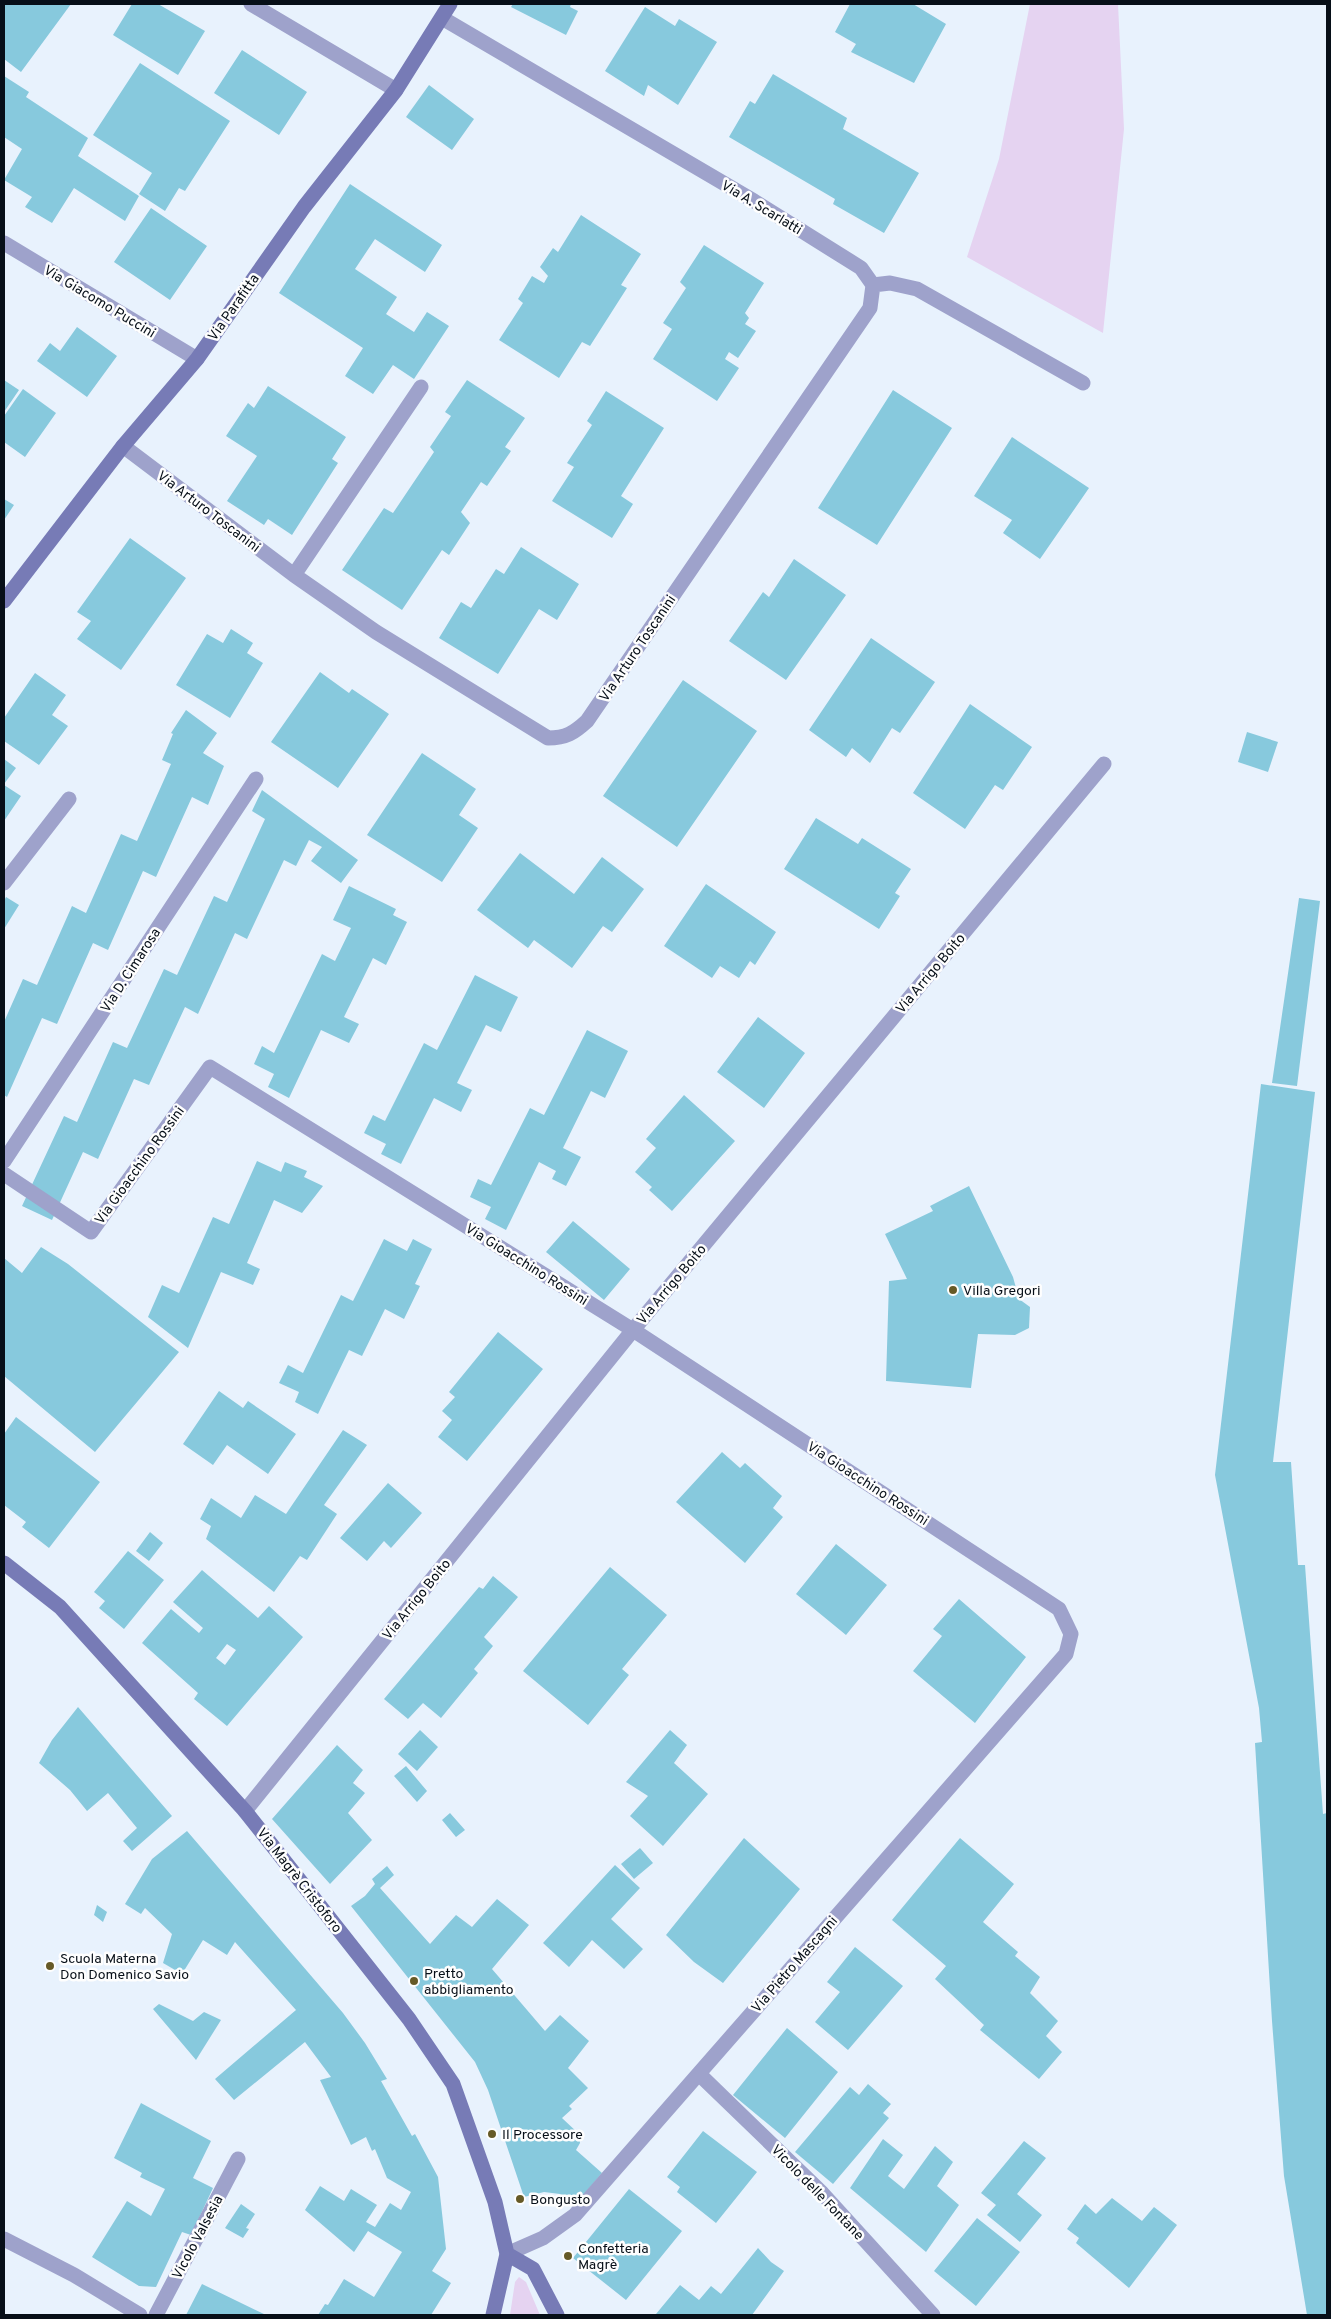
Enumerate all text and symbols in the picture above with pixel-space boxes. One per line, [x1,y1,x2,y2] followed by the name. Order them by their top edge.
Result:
[718,178,805,239] street label: Via A. Scarlatti
[40,262,158,342] street label: Via Giacomo Puccini
[205,271,263,345] street label: Via Parafitta
[153,468,263,557] street label: Via Arturo Toscanini
[596,592,680,705] street label: Via Arturo Toscanini
[98,925,165,1016] street label: Via D. Cimarosa
[893,930,970,1017] street label: Via Arrigo Boito
[92,1104,189,1228] street label: Via Gioacchino Rossini
[462,1221,591,1310] street label: Via Gioacchino Rossini
[634,1241,711,1328] street label: Via Arrigo Boito
[963,1283,1041,1300] place label: Villa Gregori
[947,1284,959,1296] marker: Villa Gregori
[803,1439,931,1530] street label: Via Gioacchino Rossini
[379,1556,455,1644] street label: Via Arrigo Boito
[253,1825,345,1937] street label: Via Magrè Cristoforo
[749,1913,842,2017] street label: Via Pietro Mascagni
[60,1951,189,1984] place label: Scuola Materna Don Domenico Savio
[44,1960,56,1972] marker: Scuola Materna Don Domenico Savio
[424,1966,514,1999] place label: Pretto abbigliamento
[408,1975,420,1987] marker: Pretto abbigliamento
[502,2127,583,2144] place label: Il Processore
[486,2128,498,2140] marker: Il Processore
[767,2142,867,2244] street label: Vicolo delle Fontane
[530,2192,590,2209] place label: Bongusto
[169,2193,227,2282] street label: Vicolo Valsesia
[514,2193,526,2205] marker: Bongusto
[578,2241,649,2274] place label: Confetteria Magrè
[562,2250,574,2262] marker: Confetteria Magrè

